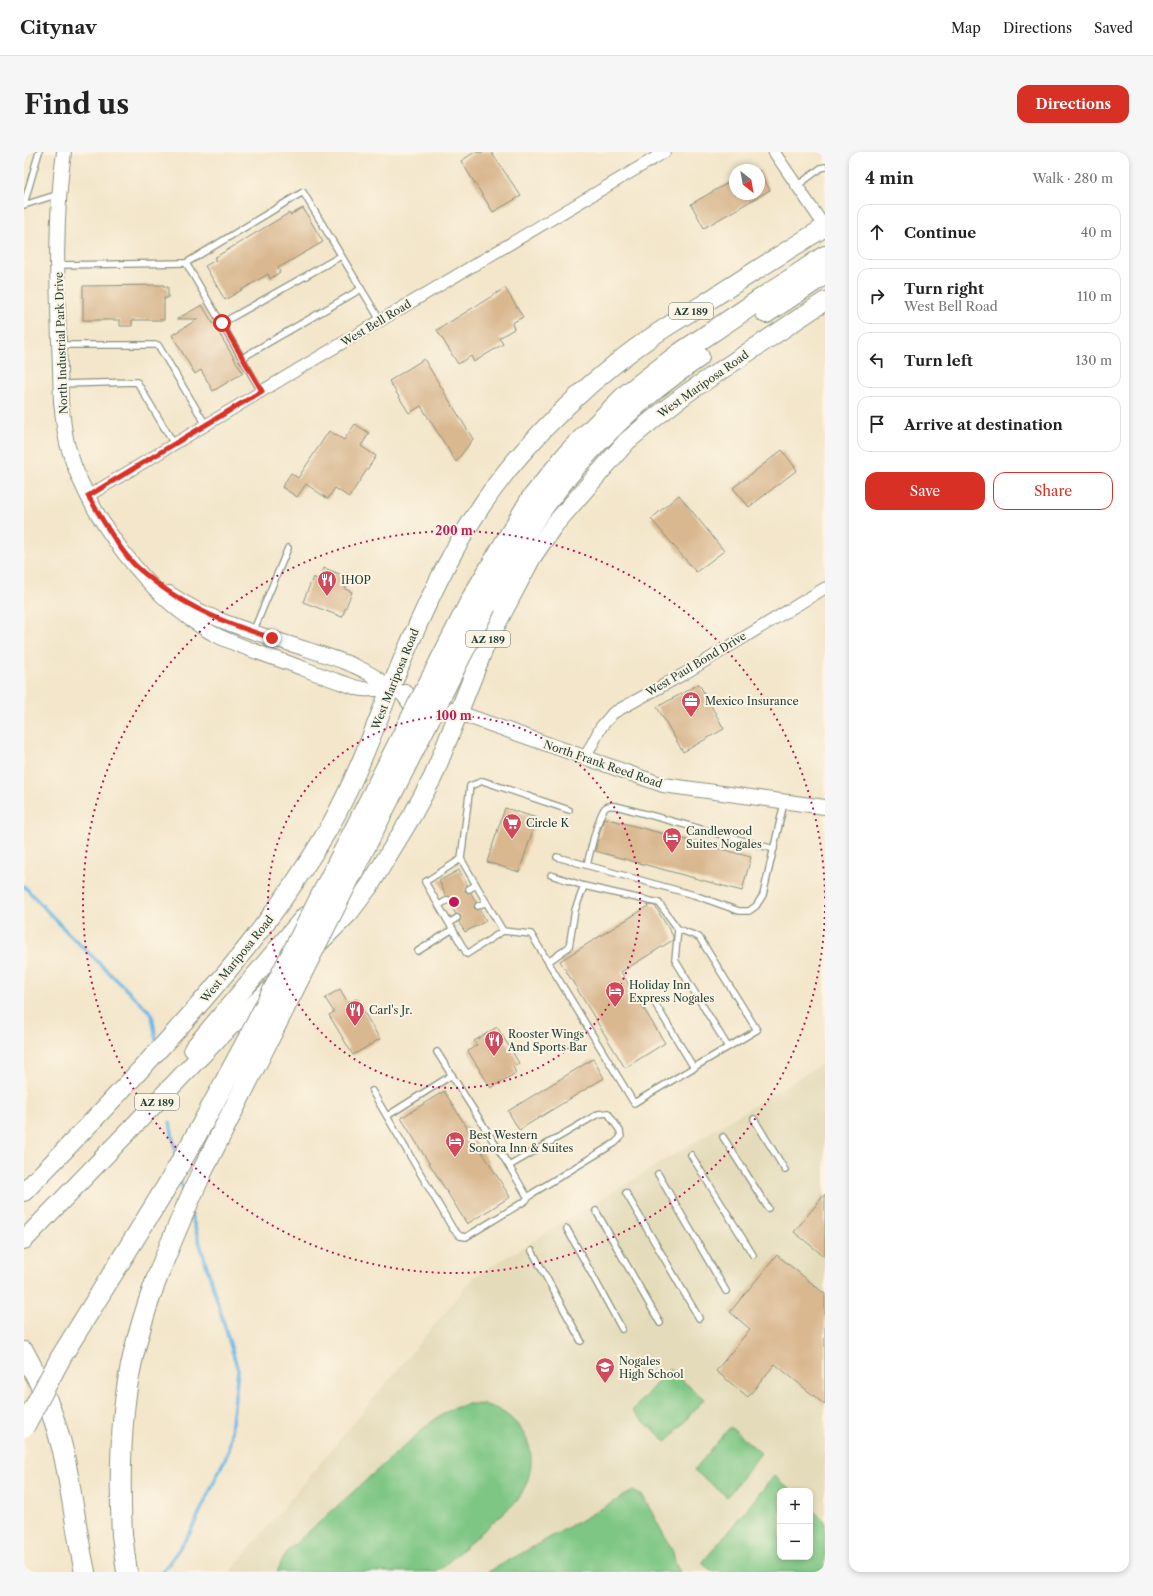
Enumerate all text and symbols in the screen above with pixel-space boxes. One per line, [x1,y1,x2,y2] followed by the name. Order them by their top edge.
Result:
[20,16,97,39] text: Citynav
[951,19,981,37] text: Map
[1003,19,1072,37] text: Directions
[1094,19,1133,37] text: Saved
[1017,85,1129,123] button: Directions
[24,87,129,121] text: Find us
[729,164,765,200] north arrow
[865,168,914,188] text: 4 min
[1032,170,1113,186] text: Walk · 280 m
[866,221,888,243] icon: ahead
[904,223,976,242] text: Continue
[1081,224,1112,240] text: 40 m
[52,272,70,414] street label: North Industrial Park Drive
[904,279,984,298] text: Turn right
[866,285,888,307] icon: right
[1077,288,1112,304] text: 110 m
[338,296,414,350] street label: West Bell Road
[904,298,998,314] text: West Bell Road
[669,303,713,319] road number: AZ 189
[213,314,231,332] route start
[654,347,751,421] street label: West Mariposa Road
[866,349,888,371] icon: left
[904,351,973,370] text: Turn left
[1076,352,1112,368] text: 130 m
[866,413,888,435] icon: arrive
[904,415,1063,434] text: Arrive at destination
[865,472,985,510] button: Save
[993,472,1113,510] button: Share
[435,523,473,538] text: 200 m
[316,569,338,597] restaurant icon: IHOP
[341,573,371,587] place label: IHOP
[368,626,422,733] street label: West Mariposa Road
[263,629,281,647] route end
[643,629,749,700] street label: West Paul Bond Drive
[466,631,510,647] road number: AZ 189
[680,690,702,718] office icon: Mexico Insurance
[705,694,799,708] place label: Mexico Insurance
[436,708,472,723] text: 100 m
[542,737,664,791] street label: North Frank Reed Road
[501,812,523,840] supermarket icon: Circle K
[526,816,569,830] place label: Circle K
[686,824,762,851] place label: Candlewood Suites Nogales
[661,826,683,854] hotel icon: Candlewood Suites Nogales
[447,895,461,909] centre of rings
[197,912,277,1006] street label: West Mariposa Road
[629,978,714,1005] place label: Holiday Inn Express Nogales
[604,980,626,1008] hotel icon: Holiday Inn Express Nogales
[344,999,366,1027] restaurant icon: Carl's Jr.
[369,1003,412,1017] place label: Carl's Jr.
[507,1027,587,1054] place label: Rooster Wings And Sports Bar
[483,1029,505,1057] restaurant icon: Rooster Wings And Sports Bar
[135,1094,179,1110] road number: AZ 189
[469,1128,574,1155] place label: Best Western Sonora Inn & Suites
[444,1130,466,1158] hotel icon: Best Western Sonora Inn & Suites
[619,1354,684,1381] place label: Nogales High School
[594,1356,616,1384] school or university icon: Nogales High School
[777,1488,813,1560] map controls
[777,1488,813,1524] button: +
[777,1524,813,1560] button: −

